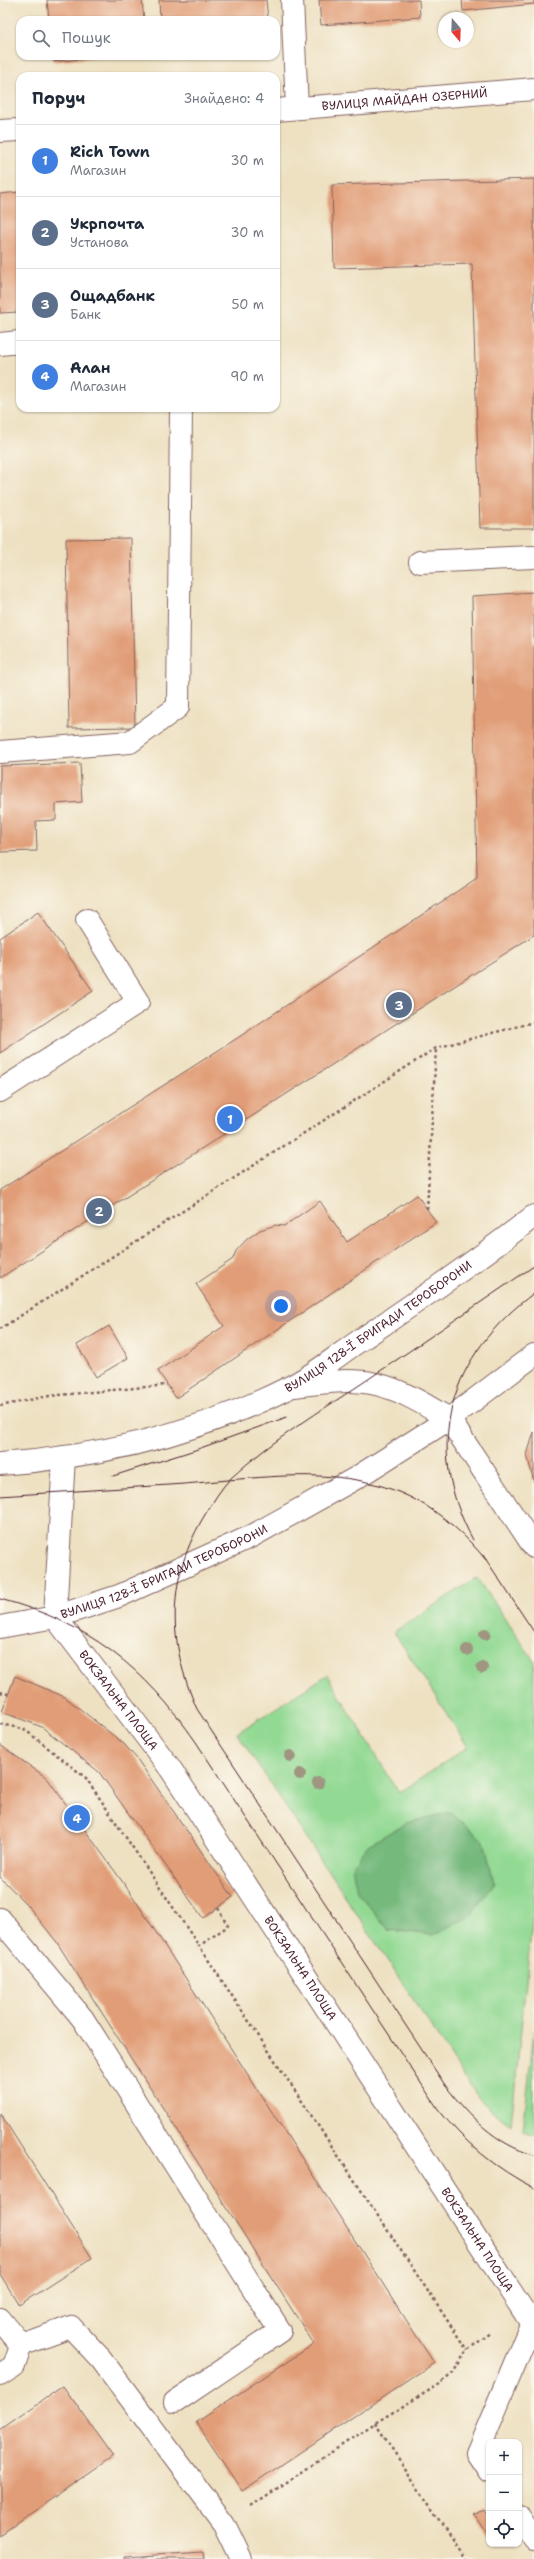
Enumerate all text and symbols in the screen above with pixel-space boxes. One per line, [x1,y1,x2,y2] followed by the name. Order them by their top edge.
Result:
[438,12,474,48] north arrow
[16,16,280,60] search box
[30,27,52,49] icon: search
[62,28,111,48] text: Пошук
[321,85,488,114] street label: ВУЛИЦЯ МАЙДАН ОЗЕРНИЙ
[32,87,85,109] text: Поруч
[184,90,264,107] text: Знайдено: 4
[70,142,150,162] text: Rich Town
[42,152,48,169] text: 1
[230,152,264,169] text: 30 m
[70,162,126,179] text: Магазин
[70,214,144,234] text: Укрпочта
[40,224,50,241] text: 2
[230,224,264,241] text: 30 m
[70,234,129,251] text: Установа
[70,286,155,306] text: Ощадбанк
[40,296,50,313] text: 3
[231,296,264,313] text: 50 m
[70,306,101,323] text: Банк
[70,358,111,378] text: Алан
[40,368,50,385] text: 4
[230,368,264,385] text: 90 m
[70,378,126,395] text: Магазин
[386,990,412,1020] pin: 3
[217,1104,243,1134] pin: 1
[86,1196,112,1226] pin: 2
[282,1257,475,1396] street label: ВУЛИЦЯ 128-Ї БРИГАДИ ТЕРОБОРОНИ
[271,1296,291,1316] your location
[59,1521,270,1623] street label: ВУЛИЦЯ 128-Ї БРИГАДИ ТЕРОБОРОНИ
[75,1647,162,1754] street label: ВОКЗАЛЬНА ПЛОЩА
[64,1803,90,1833] pin: 4
[260,1913,340,2024] street label: ВОКЗАЛЬНА ПЛОЩА
[437,2184,517,2295] street label: ВОКЗАЛЬНА ПЛОЩА
[486,2439,522,2547] map controls
[486,2439,522,2475] button: +
[486,2475,522,2511] button: −
[486,2511,522,2547] button: locate

